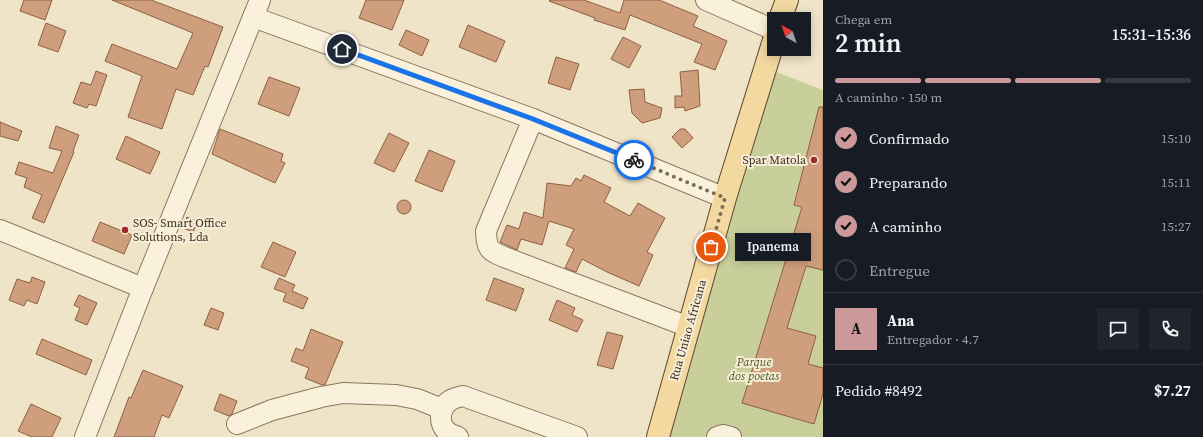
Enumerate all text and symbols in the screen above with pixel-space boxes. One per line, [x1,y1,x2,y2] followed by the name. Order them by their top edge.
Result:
[835,11,892,28] text: Chega em
[767,12,811,56] north arrow
[767,12,811,56] map controls
[1112,24,1191,45] text: 15:31–15:36
[835,25,902,61] text: 2 min
[325,32,359,66] pin
[331,38,353,60] icon: home
[835,89,942,106] text: A caminho · 150 m
[835,127,857,149] icon: check
[869,128,949,149] text: Confirmado
[1161,130,1191,147] text: 15:10
[614,140,654,180] courier
[623,149,645,171] icon: bike
[742,152,807,168] place label: Spar Matola
[809,155,819,165] marker: Spar Matola
[835,171,857,193] icon: check
[869,172,947,193] text: Preparando
[1161,174,1191,191] text: 15:11
[133,215,227,245] place label: SOS- Smart Office Solutions, Lda
[835,215,857,237] icon: check
[869,216,942,237] text: A caminho
[1161,218,1191,235] text: 15:27
[120,225,130,235] marker: SOS- Smart Office Solutions, Lda
[694,230,728,264] pin
[735,233,811,261] callout: Ipanema
[700,236,722,258] icon: bag
[747,238,799,255] text: Ipanema
[869,260,930,281] text: Entregue
[666,277,710,382] street label: Rua Uniao Africana
[1097,308,1139,350] button: chat
[1149,308,1191,350] button: phone
[887,310,914,331] text: Ana
[851,318,861,339] text: A
[887,331,979,348] text: Entregador · 4.7
[729,354,780,384] park label: Parque dos poetas
[835,380,922,401] text: Pedido #8492
[1154,380,1191,401] text: $7.27

